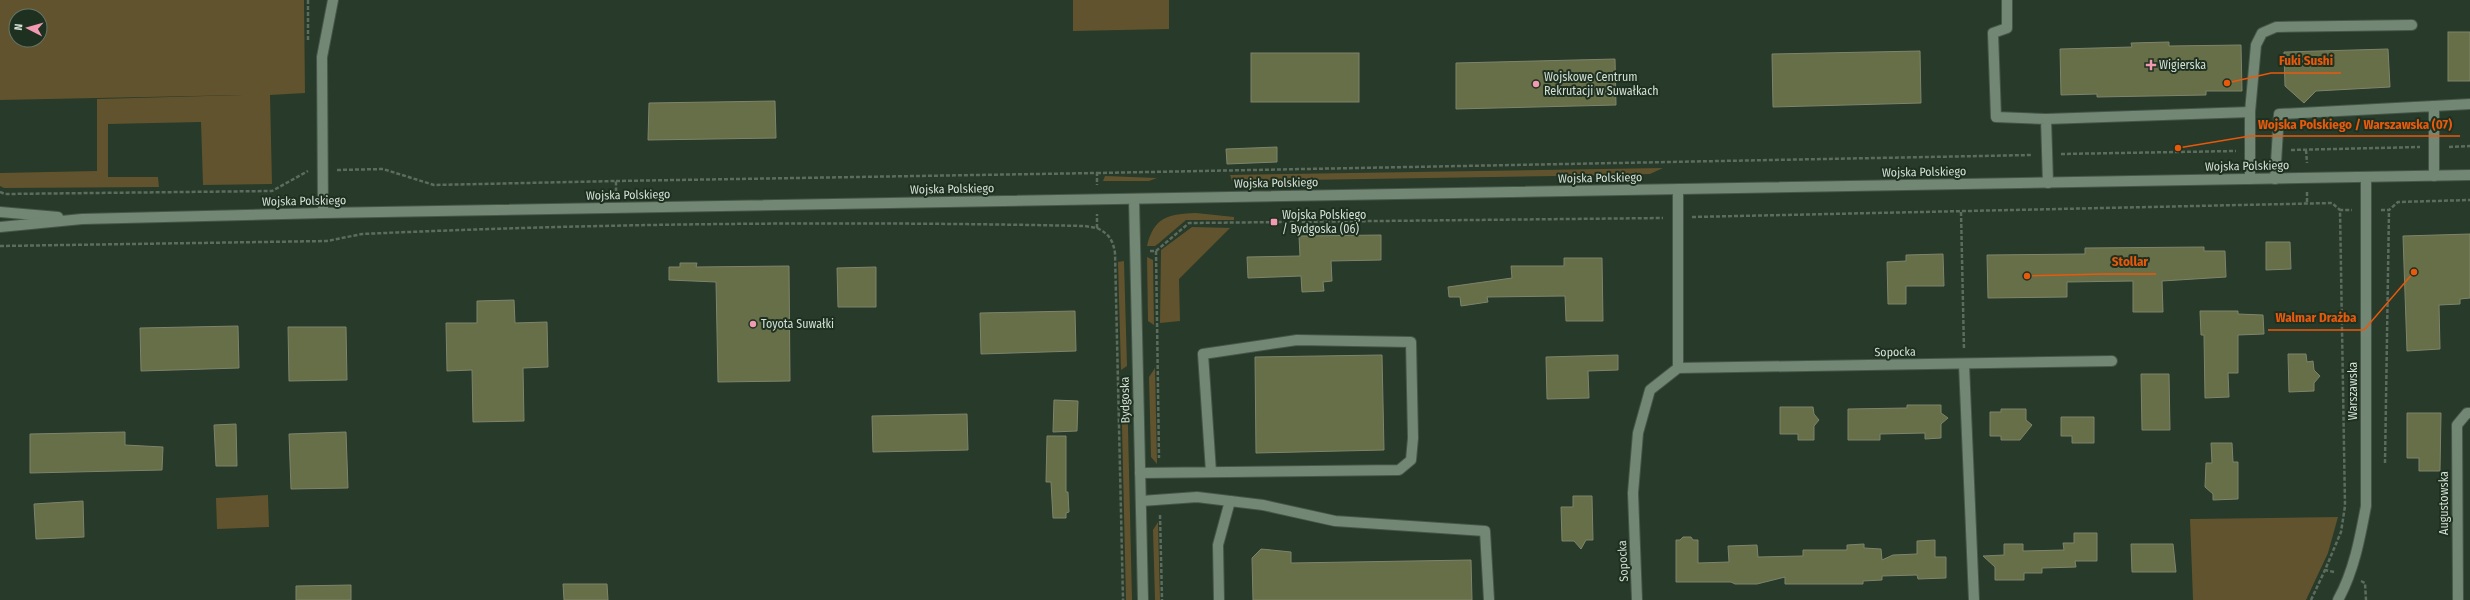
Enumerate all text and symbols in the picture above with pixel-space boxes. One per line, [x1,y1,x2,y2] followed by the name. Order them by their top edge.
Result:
[8,8,48,48] north arrow
[12,23,25,31] text: N
[2271,48,2341,73] callout: Fuki Sushi
[2279,53,2333,68] text: Fuki Sushi
[2159,58,2206,72] place label: Wigierska
[2146,60,2156,70] marker: Wigierska
[1544,70,1659,98] place label: Wojskowe Centrum Rekrutacji w Suwałkach
[1531,79,1541,89] marker: Wojskowe Centrum Rekrutacji w Suwałkach
[2250,111,2460,136] callout: Wojska Polskiego / Warszawska (07)
[2258,117,2452,132] text: Wojska Polskiego / Warszawska (07)
[2205,158,2289,174] street label: Wojska Polskiego
[1882,164,1966,180] street label: Wojska Polskiego
[1558,170,1642,186] street label: Wojska Polskiego
[1234,175,1318,191] street label: Wojska Polskiego
[910,181,994,197] street label: Wojska Polskiego
[586,187,670,203] street label: Wojska Polskiego
[262,193,346,209] street label: Wojska Polskiego
[1282,208,1366,236] place label: Wojska Polskiego / Bydgoska (06)
[1269,217,1279,227] marker: Wojska Polskiego / Bydgoska (06)
[2104,249,2156,274] callout: Stollar
[2112,254,2148,269] text: Stollar
[2268,305,2364,330] callout: Walmar Drażba
[2276,310,2357,325] text: Walmar Drażba
[761,317,834,331] place label: Toyota Suwałki
[748,319,758,329] marker: Toyota Suwałki
[1874,345,1916,359] street label: Sopocka
[2346,362,2360,420] street label: Warszawska
[1118,377,1132,423] street label: Bydgoska
[2437,471,2451,535] street label: Augustowska
[1615,540,1631,582] street label: Sopocka

